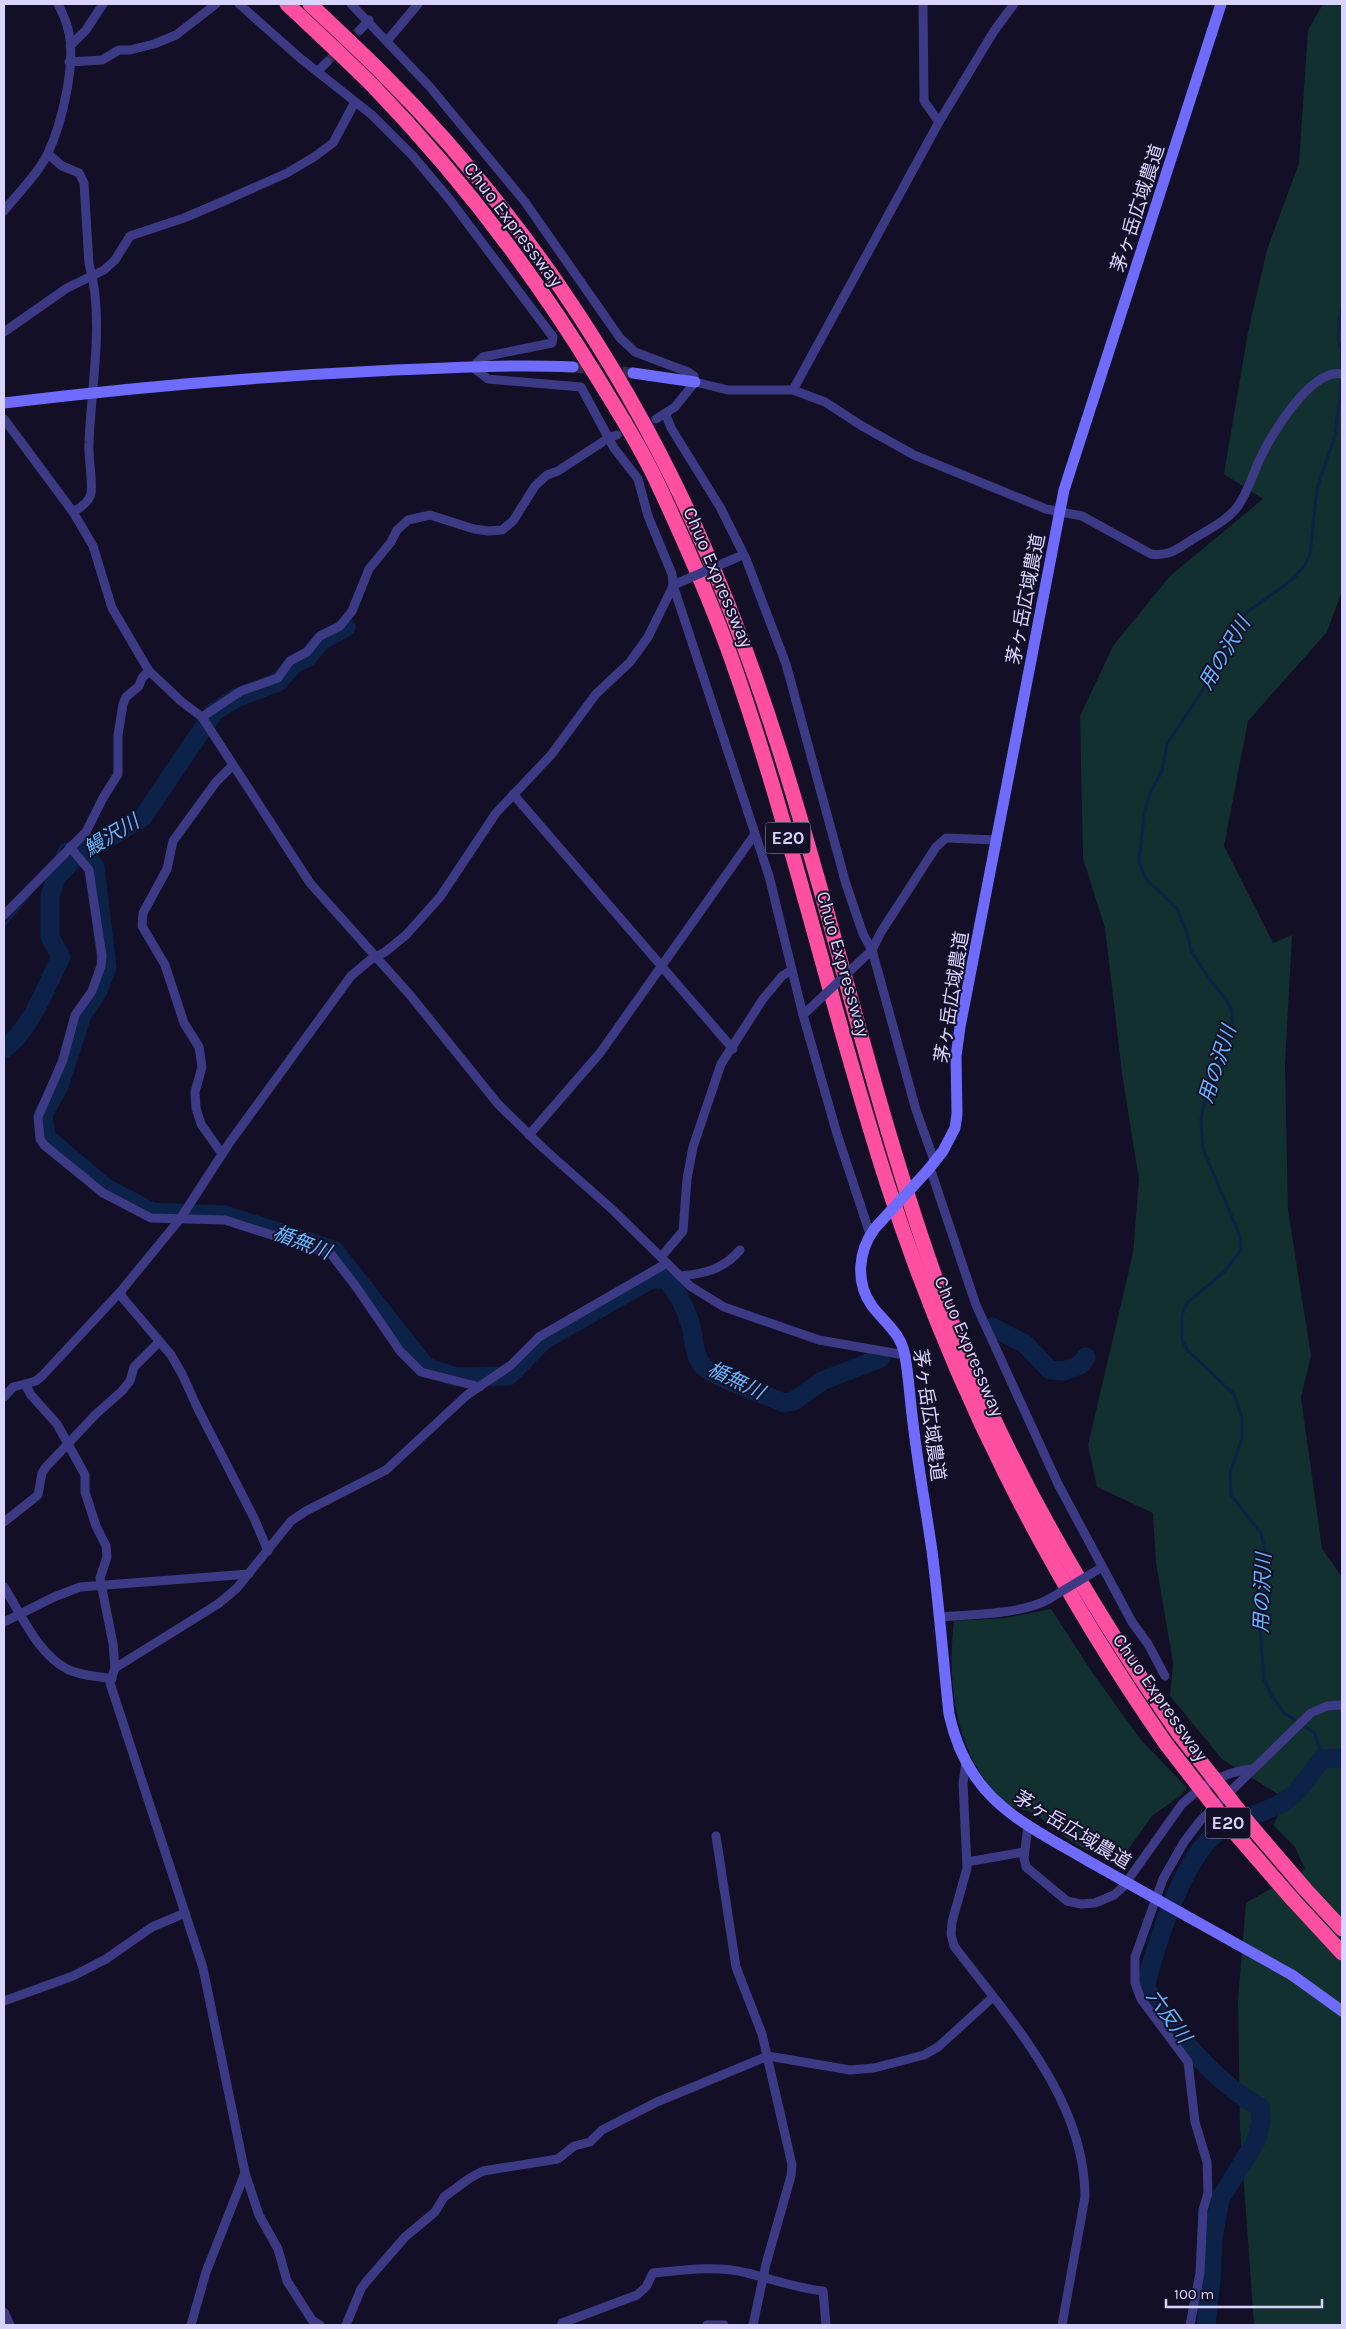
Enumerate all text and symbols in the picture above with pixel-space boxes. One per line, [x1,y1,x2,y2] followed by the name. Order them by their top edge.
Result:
[1107,142,1169,275] street label: 茅ヶ岳広域農道
[459,158,567,292] street label: Chuo Expressway
[679,504,758,651] street label: Chuo Expressway
[1002,532,1049,667] street label: 茅ヶ岳広域農道
[1194,611,1256,693] water label: 用の沢川
[80,809,145,861] water label: 鰻沢川
[766,822,810,854] road number: E20
[812,889,874,1040] street label: Chuo Expressway
[931,930,973,1065] street label: 茅ヶ岳広域農道
[1194,1021,1241,1106] water label: 用の沢川
[270,1221,336,1265] water label: 楯無川
[930,1273,1009,1420] street label: Chuo Expressway
[909,1348,949,1483] street label: 茅ヶ岳広域農道
[704,1357,770,1405] water label: 楯無川
[1250,1551,1275,1633] water label: 用の沢川
[1108,1630,1212,1766] street label: Chuo Expressway
[1010,1786,1135,1874] street label: 茅ヶ岳広域農道
[1206,1808,1250,1839] road number: E20
[1142,1985,1197,2049] water label: 六反川
[1166,2276,1322,2308] scale bar
[1174,2285,1214,2303] text: 100 m

